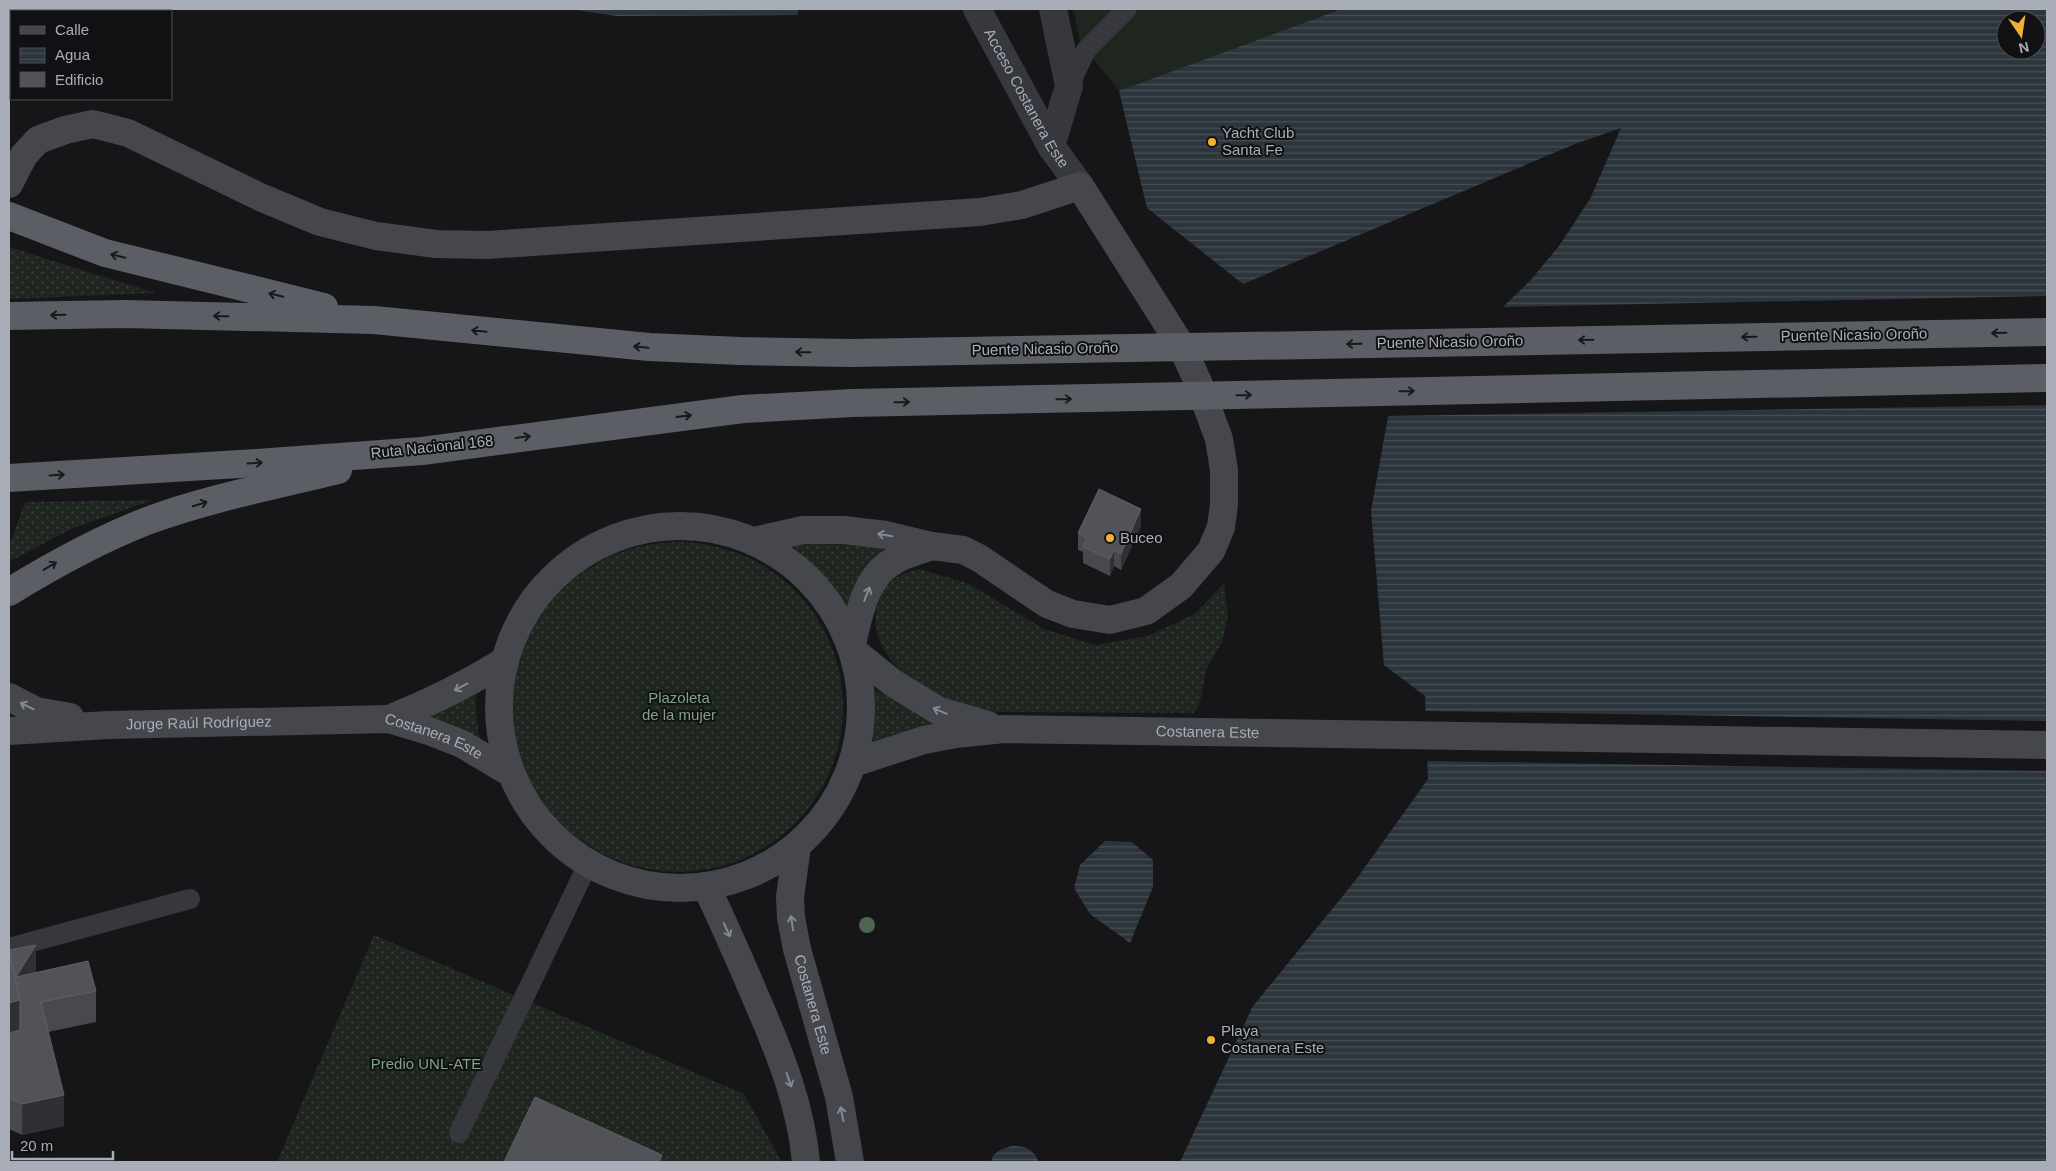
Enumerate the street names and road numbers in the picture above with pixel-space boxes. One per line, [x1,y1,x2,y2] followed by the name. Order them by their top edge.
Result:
[981,25,1073,171] street label: Acceso Costanera Este
[1780,325,1928,344] street label: Puente Nicasio Oroño
[1376,332,1524,351] street label: Puente Nicasio Oroño
[971,339,1119,358] street label: Puente Nicasio Oroño
[370,432,494,461] street label: Ruta Nacional 168
[383,709,486,762] street label: Costanera Este
[126,713,272,733] street label: Jorge Raúl Rodríguez
[1156,722,1259,741] street label: Costanera Este
[791,953,836,1057] street label: Costanera Este

